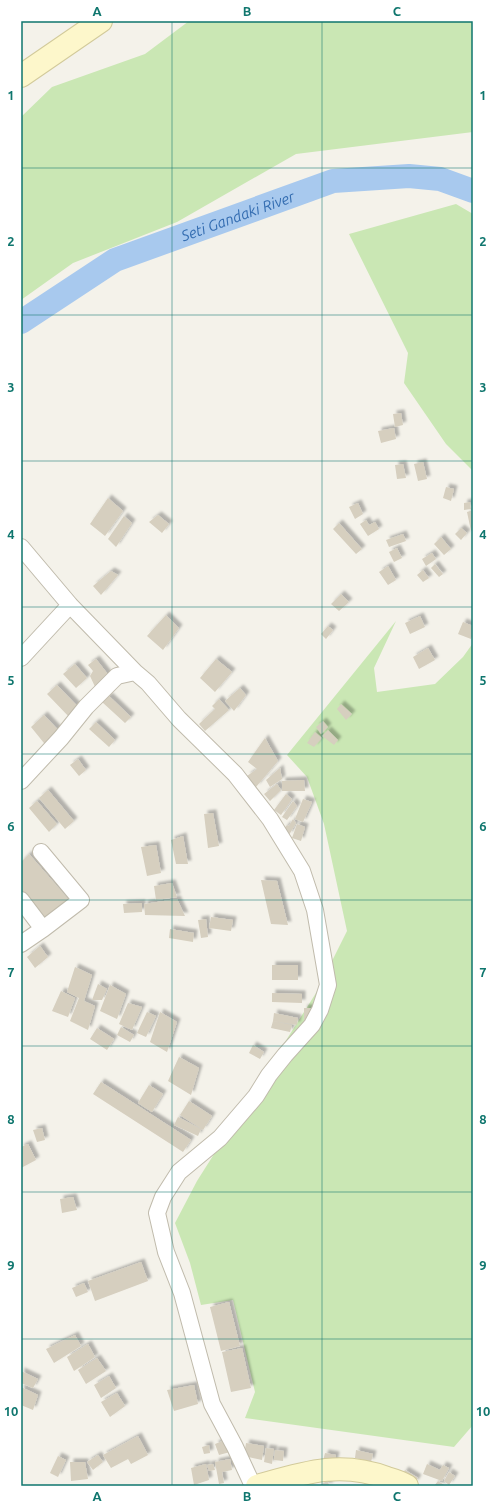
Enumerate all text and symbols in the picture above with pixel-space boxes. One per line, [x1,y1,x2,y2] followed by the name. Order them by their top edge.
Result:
[92,4,102,18] text: A
[243,4,252,18] text: B
[393,4,402,18] text: C
[7,88,15,102] text: 1
[479,88,487,102] text: 1
[178,187,298,244] water label: Seti Gandaki River
[7,234,15,248] text: 2
[479,234,487,248] text: 2
[7,380,15,394] text: 3
[479,380,487,394] text: 3
[7,527,15,541] text: 4
[479,527,487,541] text: 4
[7,673,15,687] text: 5
[479,673,487,687] text: 5
[7,819,15,833] text: 6
[479,819,487,833] text: 6
[7,965,15,979] text: 7
[479,965,487,979] text: 7
[7,1112,15,1126] text: 8
[479,1112,487,1126] text: 8
[7,1258,15,1272] text: 9
[479,1258,487,1272] text: 9
[4,1404,18,1418] text: 10
[476,1404,490,1418] text: 10
[92,1489,102,1503] text: A
[243,1489,252,1503] text: B
[393,1489,402,1503] text: C

